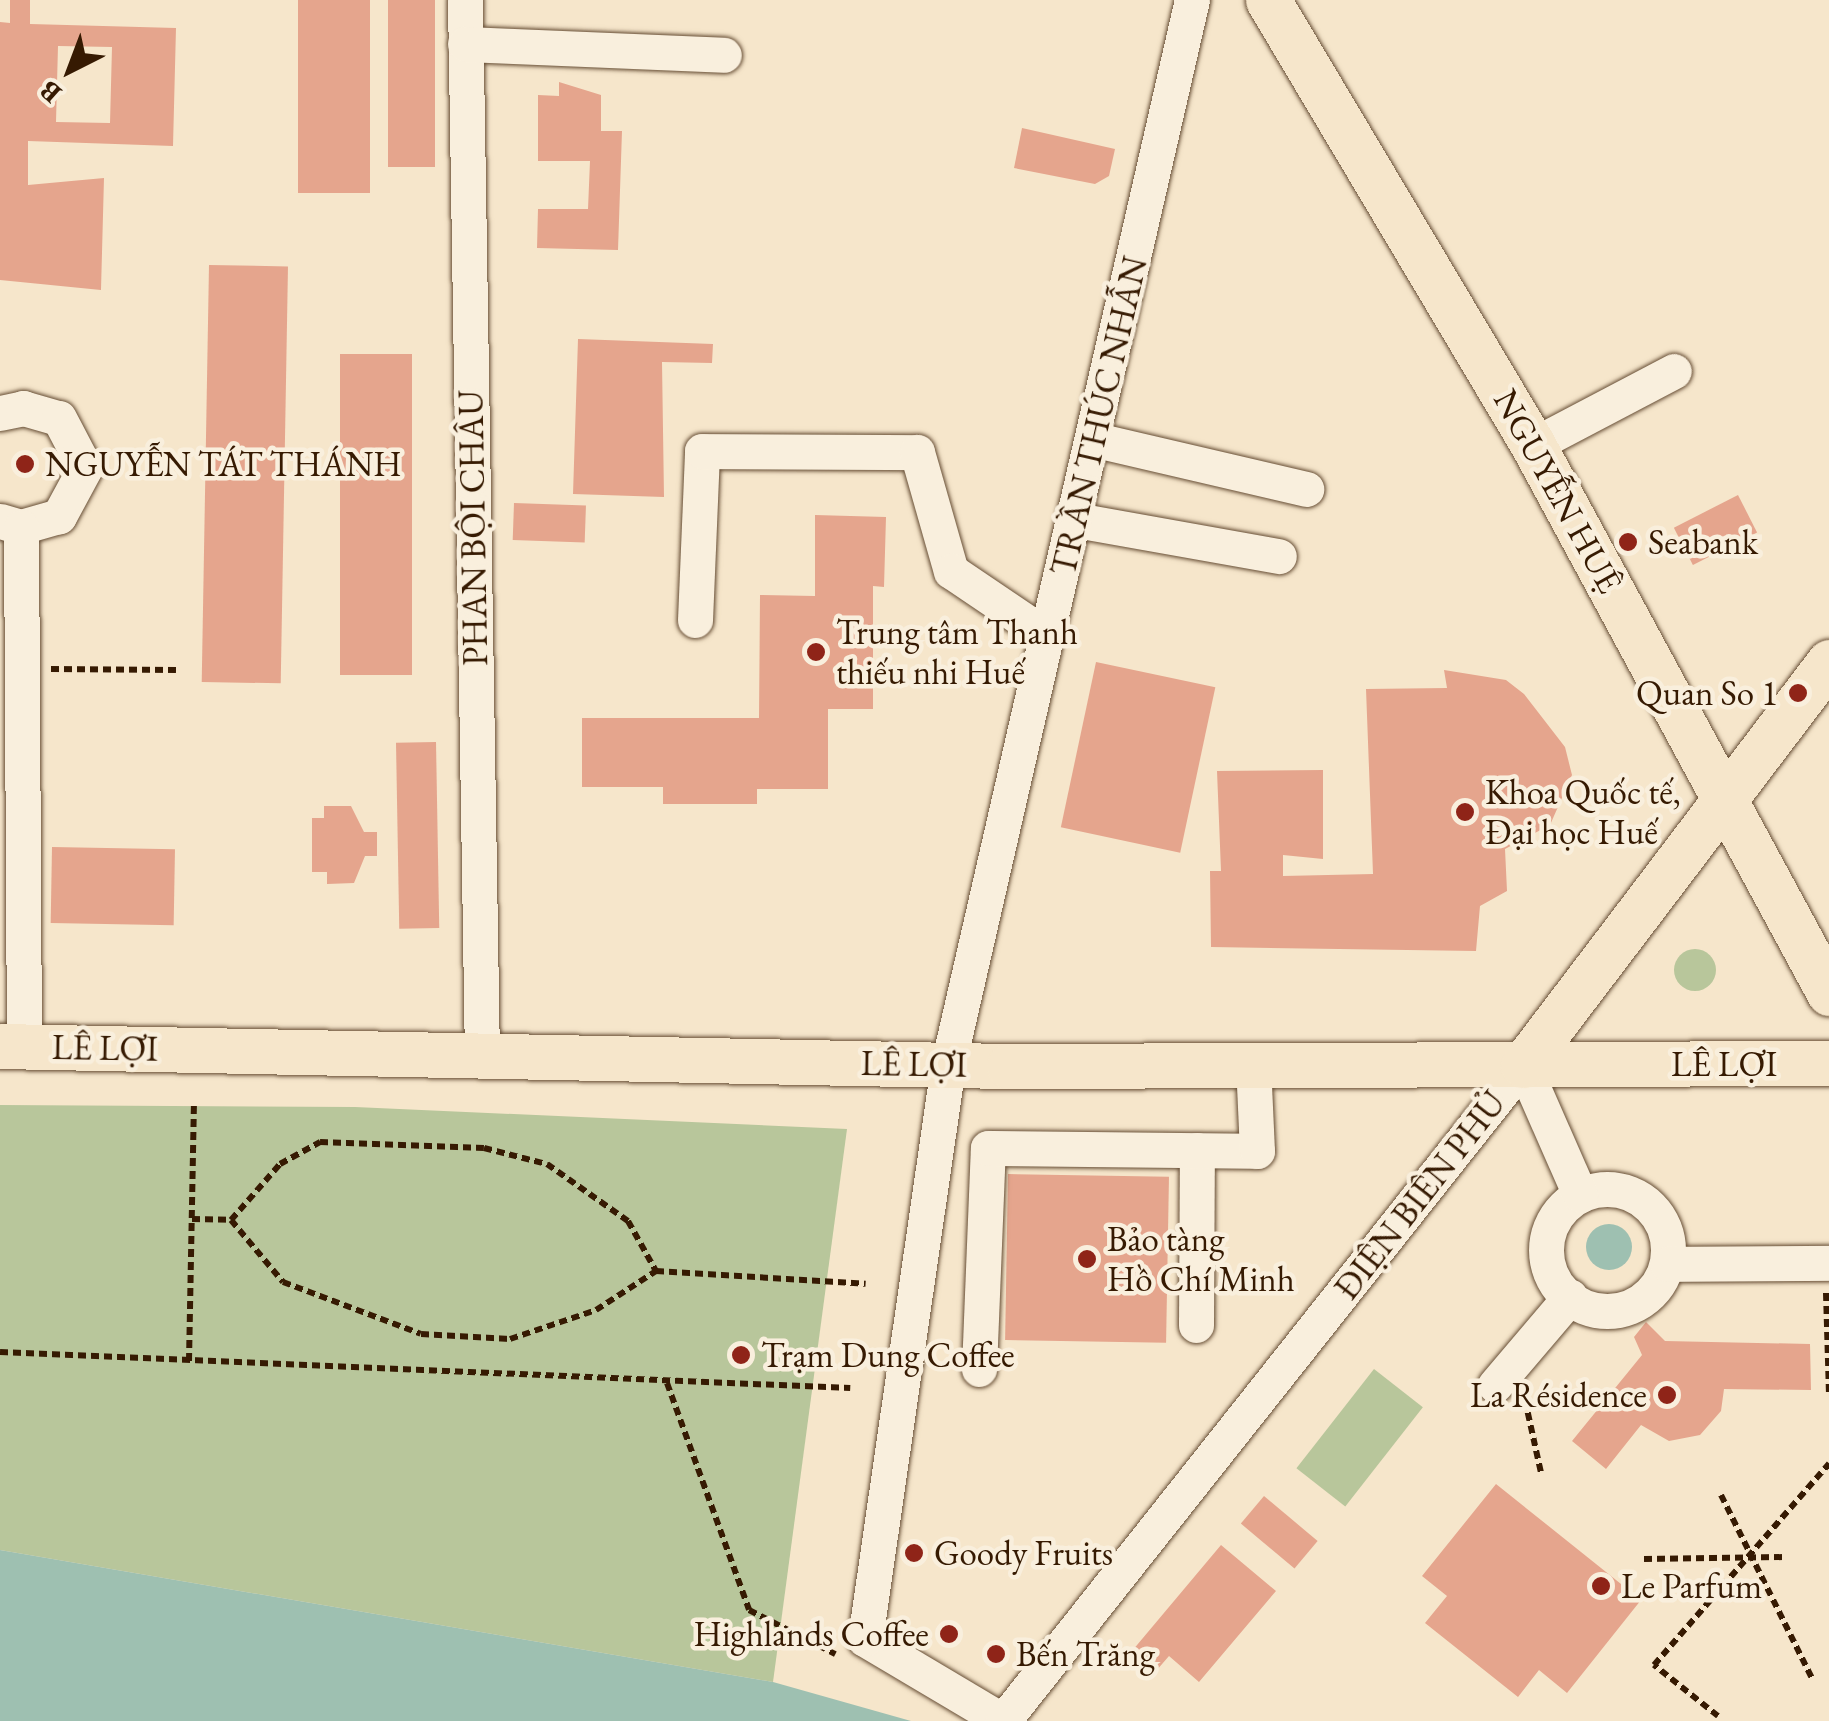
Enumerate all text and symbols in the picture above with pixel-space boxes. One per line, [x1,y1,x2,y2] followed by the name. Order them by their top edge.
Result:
[20,20,120,120] north arrow
[31,73,68,112] text: B
[1042,252,1156,580] street label: TRẦN THÚC NHẪN
[1485,382,1631,600] street label: NGUYỄN HUỆ
[450,390,496,666] street label: PHAN BỘI CHÂU
[45,443,402,485] place label: NGUYỄN TÁT THÁNH
[14,453,36,475] marker: NGUYỄN TÁT THÁNH
[1648,521,1758,563] place label: Seabank
[1617,531,1639,553] marker: Seabank
[836,611,1078,693] place label: Trung tâm Thanh thiếu nhi Huế
[805,641,827,663] marker: Trung tâm Thanh thiếu nhi Huế
[1636,672,1778,714] place label: Quan So 1
[1787,682,1809,704] marker: Quan So 1
[1485,771,1681,853] place label: Khoa Quốc tế, Đại học Huế
[1454,801,1476,823] marker: Khoa Quốc tế, Đại học Huế
[52,1026,158,1070] street label: LÊ LỢI
[861,1042,967,1086] street label: LÊ LỢI
[1671,1043,1777,1085] street label: LÊ LỢI
[1326,1082,1514,1308] street label: ĐIỆN BIÊN PHỦ
[1107,1218,1295,1300] place label: Bảo tàng Hồ Chí Minh
[1076,1248,1098,1270] marker: Bảo tàng Hồ Chí Minh
[761,1334,1015,1376] place label: Trạm Dung Coffee
[730,1344,752,1366] marker: Trạm Dung Coffee
[1470,1374,1647,1416] place label: La Résidence
[1656,1384,1678,1406] marker: La Résidence
[934,1532,1113,1574] place label: Goody Fruits
[903,1542,925,1564] marker: Goody Fruits
[1621,1565,1762,1607] place label: Le Parfum
[1590,1575,1612,1597] marker: Le Parfum
[694,1613,929,1655] place label: Highlands Coffee
[938,1623,960,1645] marker: Highlands Coffee
[1016,1633,1155,1675] place label: Bến Trăng
[985,1643,1007,1665] marker: Bến Trăng

